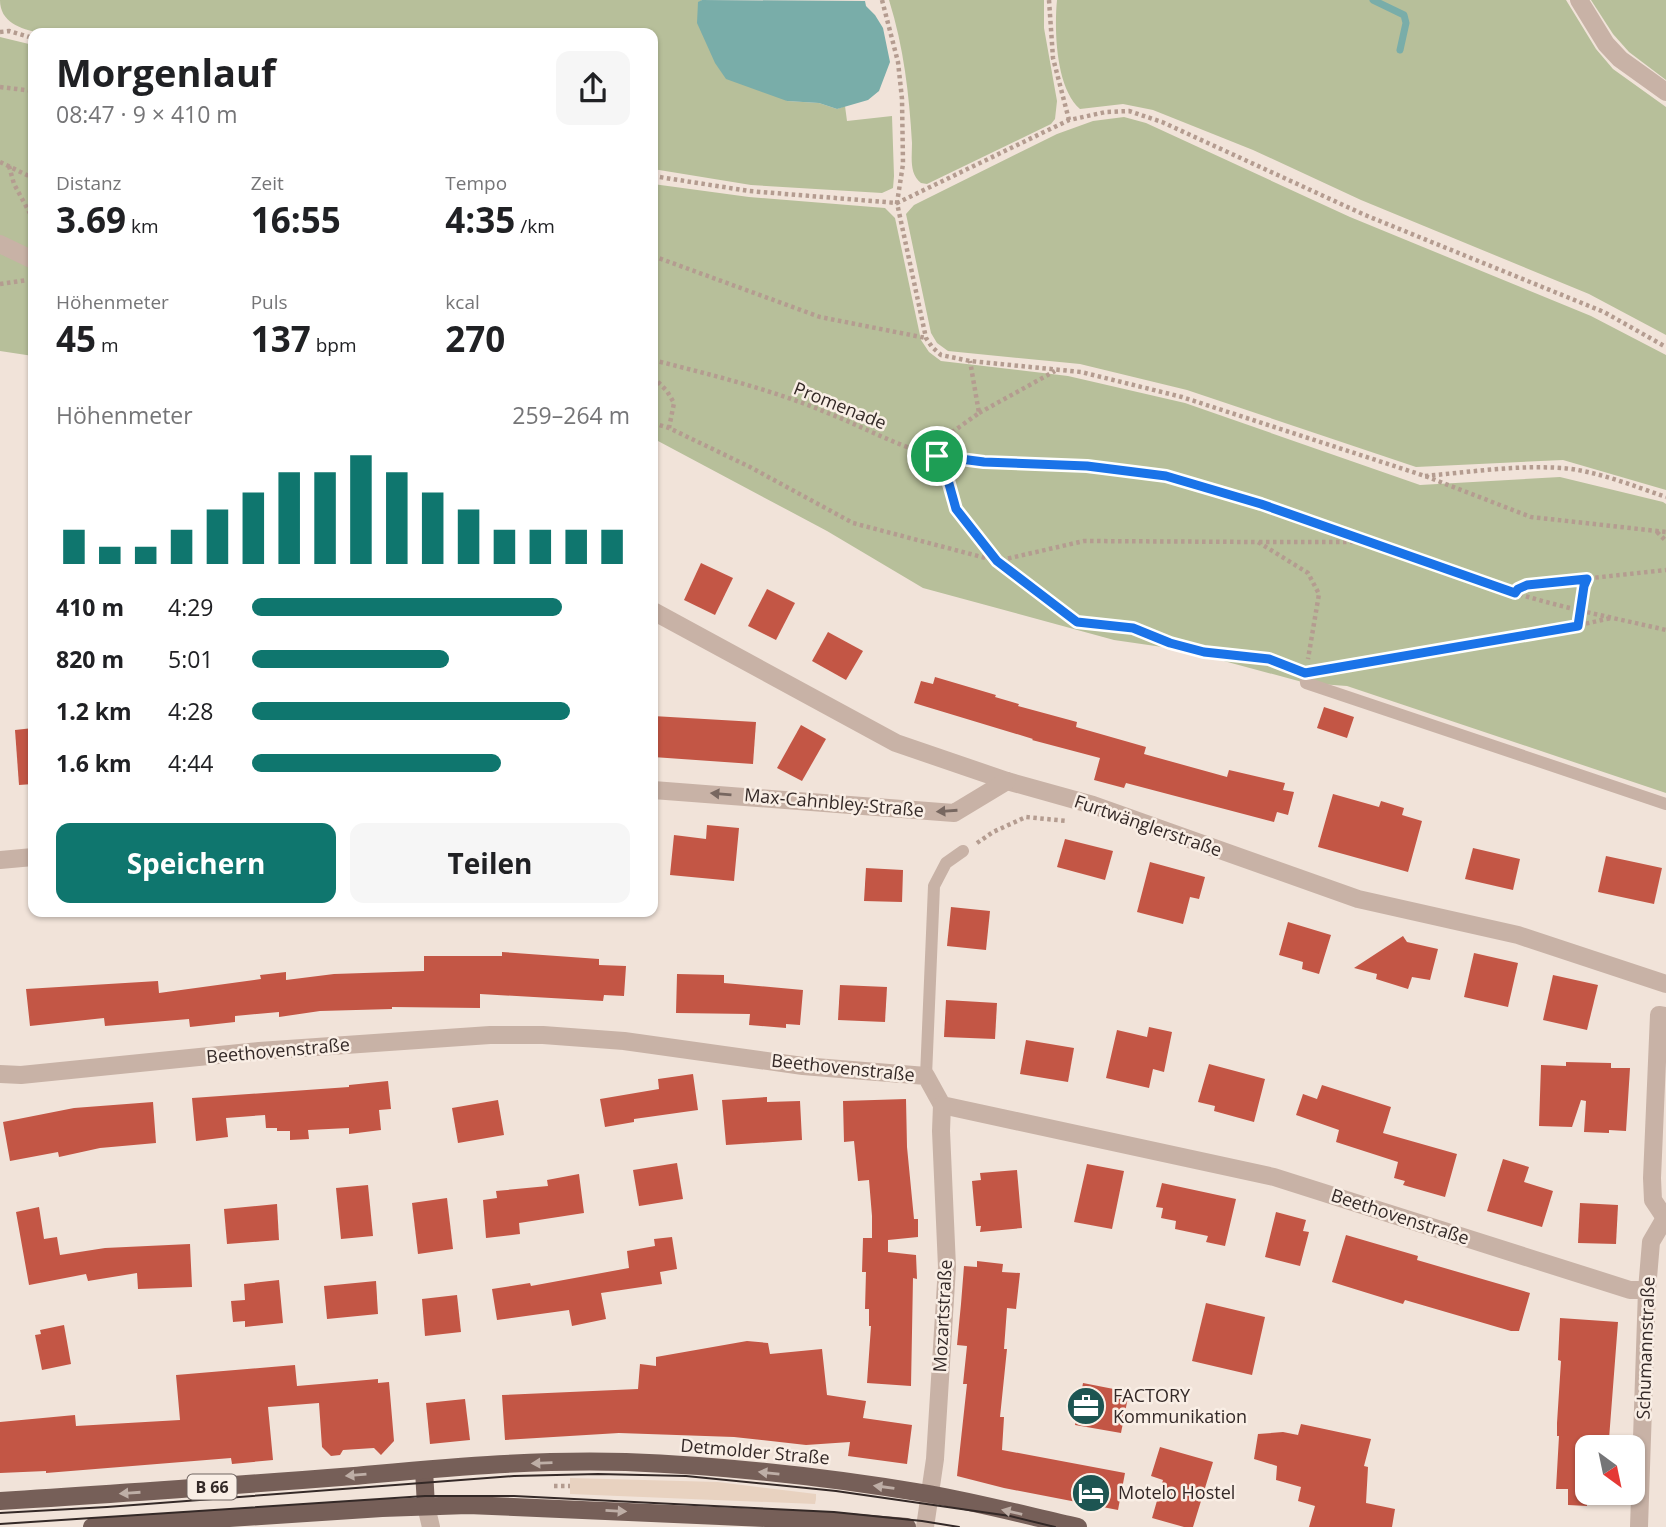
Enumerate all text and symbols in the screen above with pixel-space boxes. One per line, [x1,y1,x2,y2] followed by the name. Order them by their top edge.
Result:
[56,46,276,98] text: Morgenlauf
[556,51,630,125] button: share
[56,98,238,130] text: 08:47 · 9 × 410 m
[56,170,122,196] text: Distanz
[251,170,284,196] text: Zeit
[445,170,507,196] text: Tempo
[56,196,126,243] text: 3.69
[251,196,341,243] text: 16:55
[445,196,515,243] text: 4:35
[126,213,159,239] text: km
[515,213,555,239] text: /km
[56,289,169,315] text: Höhenmeter
[251,289,288,315] text: Puls
[445,289,480,315] text: kcal
[56,315,96,362] text: 45
[251,315,311,362] text: 137
[445,315,505,362] text: 270
[96,332,119,358] text: m
[311,332,356,358] text: bpm
[790,376,890,435] street label: Promenade
[56,399,193,431] text: Höhenmeter
[512,399,630,431] text: 259–264 m
[907,426,967,486] pin
[918,437,956,475] icon: arrive
[56,591,124,623] text: 410 m
[168,591,214,623] text: 4:29
[56,643,124,675] text: 820 m
[168,643,214,675] text: 5:01
[56,695,132,727] text: 1.2 km
[168,695,214,727] text: 4:28
[56,747,132,779] text: 1.6 km
[168,747,214,779] text: 4:44
[743,782,925,822] street label: Max-Cahnbley-Straße
[710,788,732,799] one-way arrow
[1071,789,1225,862] street label: Furtwänglerstraße
[936,806,958,817] one-way arrow
[56,823,336,903] button: Speichern
[350,823,630,903] button: Teilen
[205,1032,351,1068] street label: Beethovenstraße
[770,1048,916,1086] street label: Beethovenstraße
[1328,1182,1472,1250] street label: Beethovenstraße
[927,1259,957,1373] street label: Mozartstraße
[1631,1276,1659,1420] street label: Schumannstraße
[1113,1383,1247,1428] place label: FACTORY Kommunikation
[1065,1385,1107,1427] office icon: FACTORY Kommunikation
[679,1433,831,1469] street label: Detmolder Straße
[1575,1435,1645,1505] north arrow
[1575,1435,1645,1505] map controls
[531,1458,553,1469] one-way arrow
[758,1467,780,1478] one-way arrow
[345,1470,367,1481] one-way arrow
[1070,1472,1112,1514] hotel icon: Motelo Hostel
[188,1474,236,1499] road number: B 66
[1118,1480,1235,1504] place label: Motelo Hostel
[873,1481,895,1492] one-way arrow
[118,1488,140,1499] one-way arrow
[606,1505,628,1516] one-way arrow
[1001,1506,1023,1517] one-way arrow

